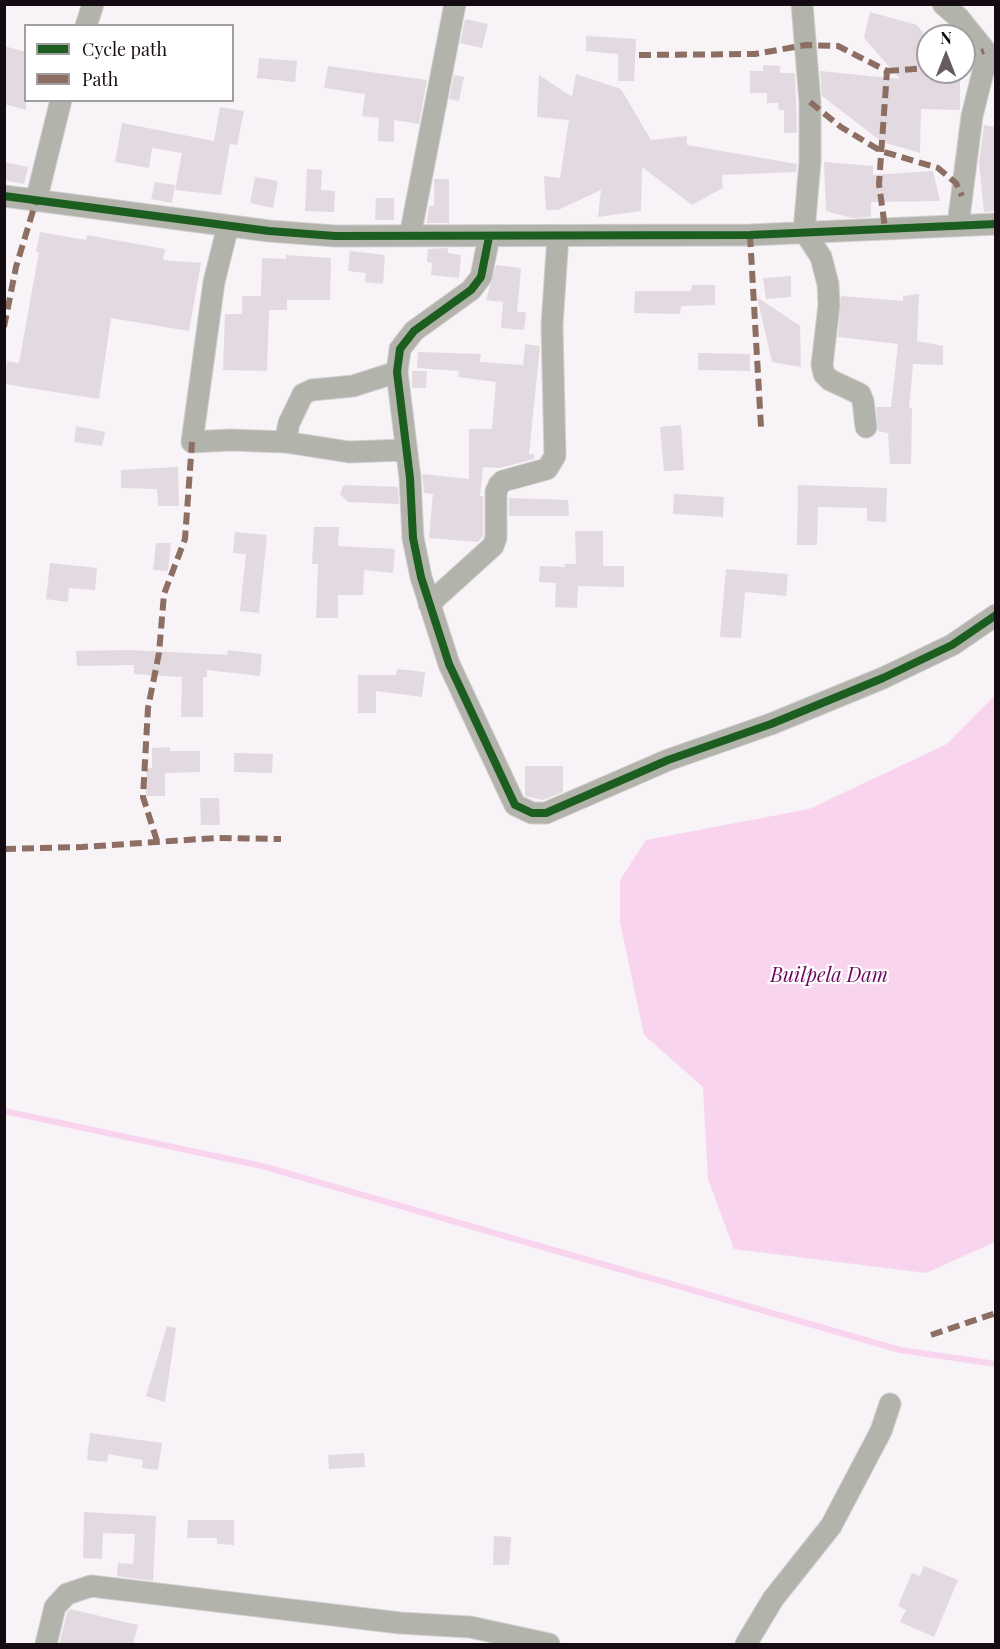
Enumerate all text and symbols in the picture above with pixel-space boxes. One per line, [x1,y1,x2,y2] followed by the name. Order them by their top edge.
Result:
[24,24,234,102] legend
[916,24,976,84] north arrow
[940,27,952,48] text: N
[82,37,167,61] text: Cycle path
[82,67,118,91] text: Path
[770,964,888,988] water label: Builpela Dam

